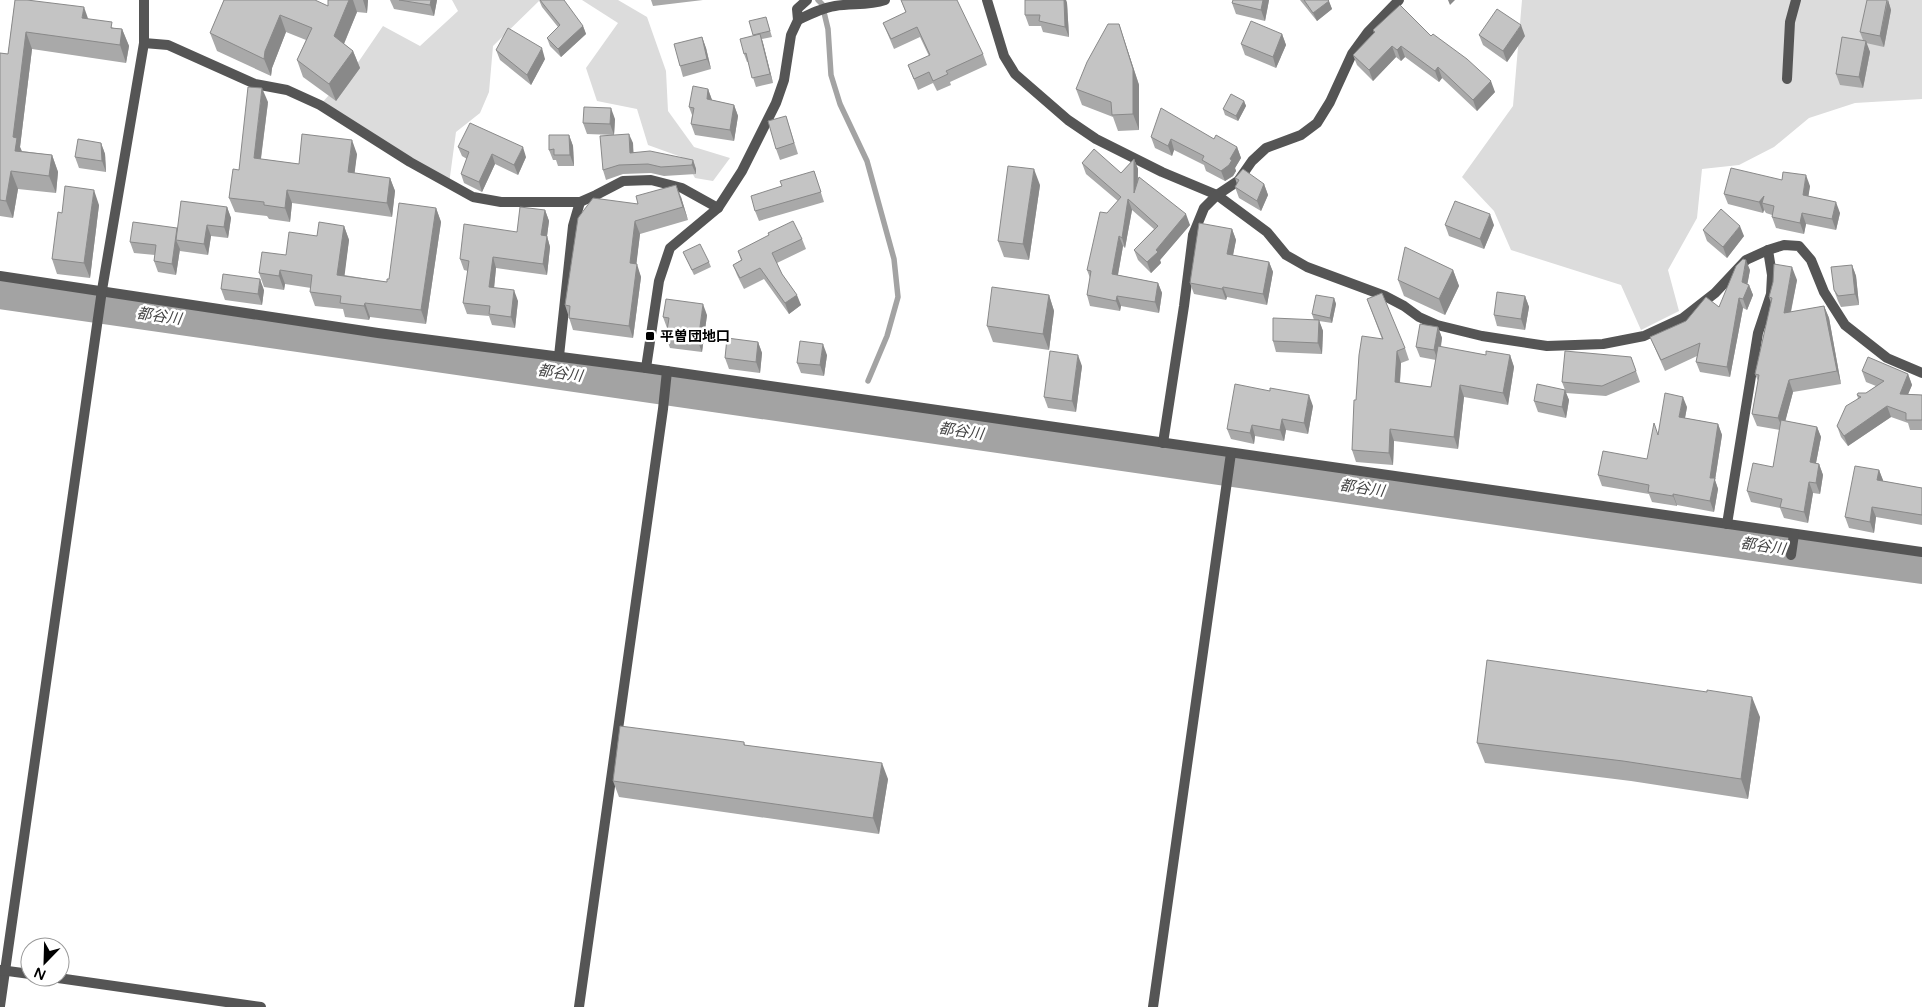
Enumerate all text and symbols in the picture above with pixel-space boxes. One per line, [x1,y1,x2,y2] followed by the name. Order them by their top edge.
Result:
[135,304,185,328] water label: 都谷川
[660,328,730,345] place label: 平曽団地口
[644,330,656,342] marker: 平曽団地口
[536,361,586,385] water label: 都谷川
[937,419,987,443] water label: 都谷川
[1338,476,1388,500] water label: 都谷川
[1739,534,1789,558] water label: 都谷川
[20,937,70,987] north arrow
[32,963,49,984] text: N

